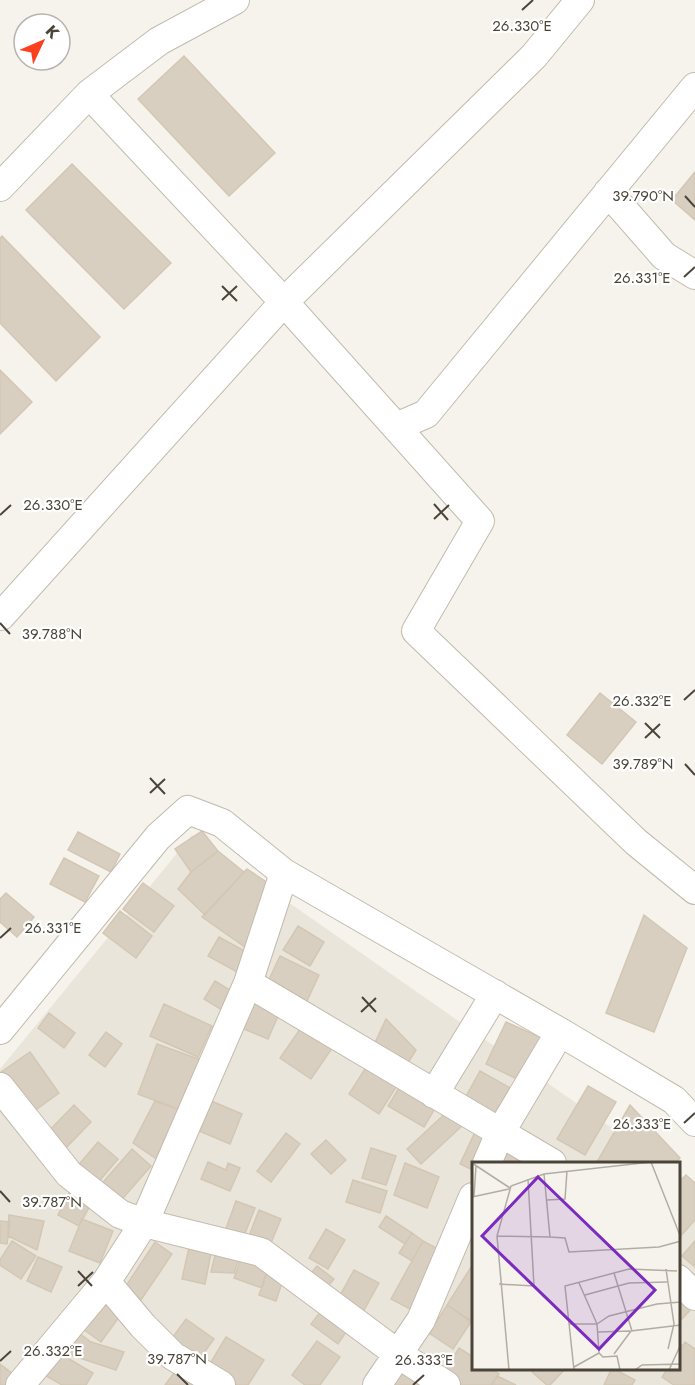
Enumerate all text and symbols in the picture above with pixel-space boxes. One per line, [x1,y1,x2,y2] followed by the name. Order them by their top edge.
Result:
[12,12,72,72] north arrow
[492,15,552,37] text: 26.330°E
[40,20,65,45] text: K
[612,185,674,207] text: 39.790°N
[613,267,671,289] text: 26.331°E
[23,494,83,516] text: 26.330°E
[22,623,82,645] text: 39.788°N
[612,690,672,712] text: 26.332°E
[613,753,673,775] text: 39.789°N
[24,917,82,939] text: 26.331°E
[613,1113,671,1135] text: 26.333°E
[472,1162,680,1370] inset map
[22,1191,82,1213] text: 39.787°N
[23,1340,83,1362] text: 26.332°E
[147,1348,207,1370] text: 39.787°N
[395,1349,453,1371] text: 26.333°E

